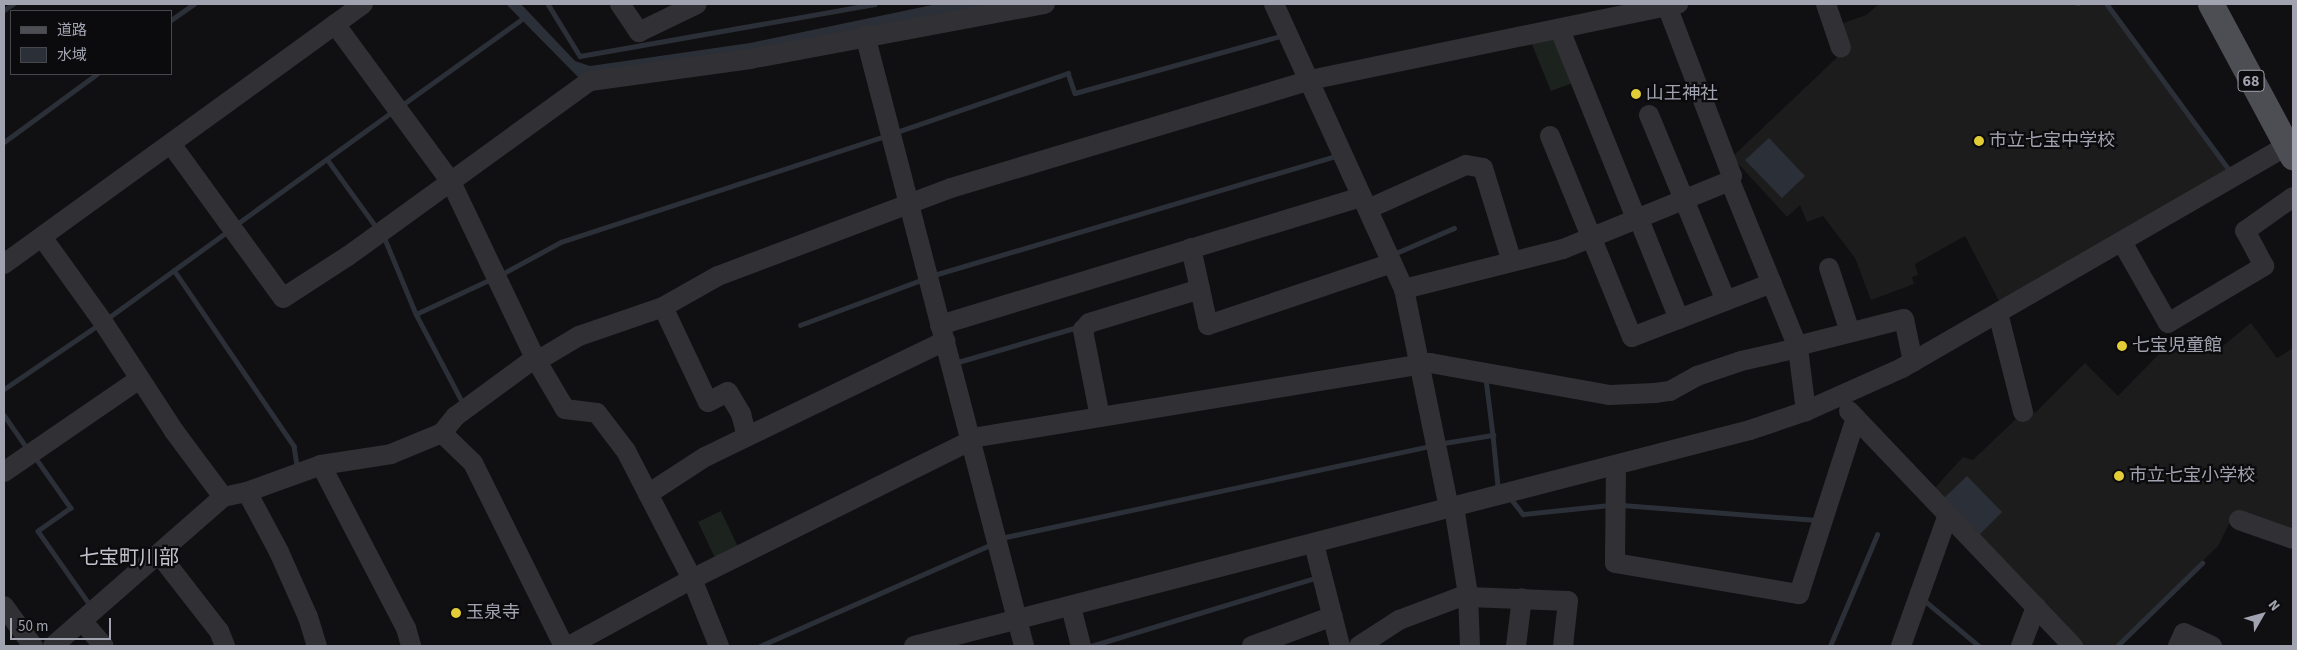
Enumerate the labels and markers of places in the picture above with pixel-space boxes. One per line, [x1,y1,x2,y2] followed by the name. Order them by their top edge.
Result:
[1646,83,1718,105] place label: 山王神社
[1630,88,1642,100] marker: 山王神社
[1989,130,2115,152] place label: 市立七宝中学校
[1973,135,1985,147] marker: 市立七宝中学校
[2132,335,2222,357] place label: 七宝児童館
[2116,340,2128,352] marker: 七宝児童館
[2129,465,2255,487] place label: 市立七宝小学校
[2113,470,2125,482] marker: 市立七宝小学校
[466,602,520,624] place label: 玉泉寺
[450,607,462,619] marker: 玉泉寺

